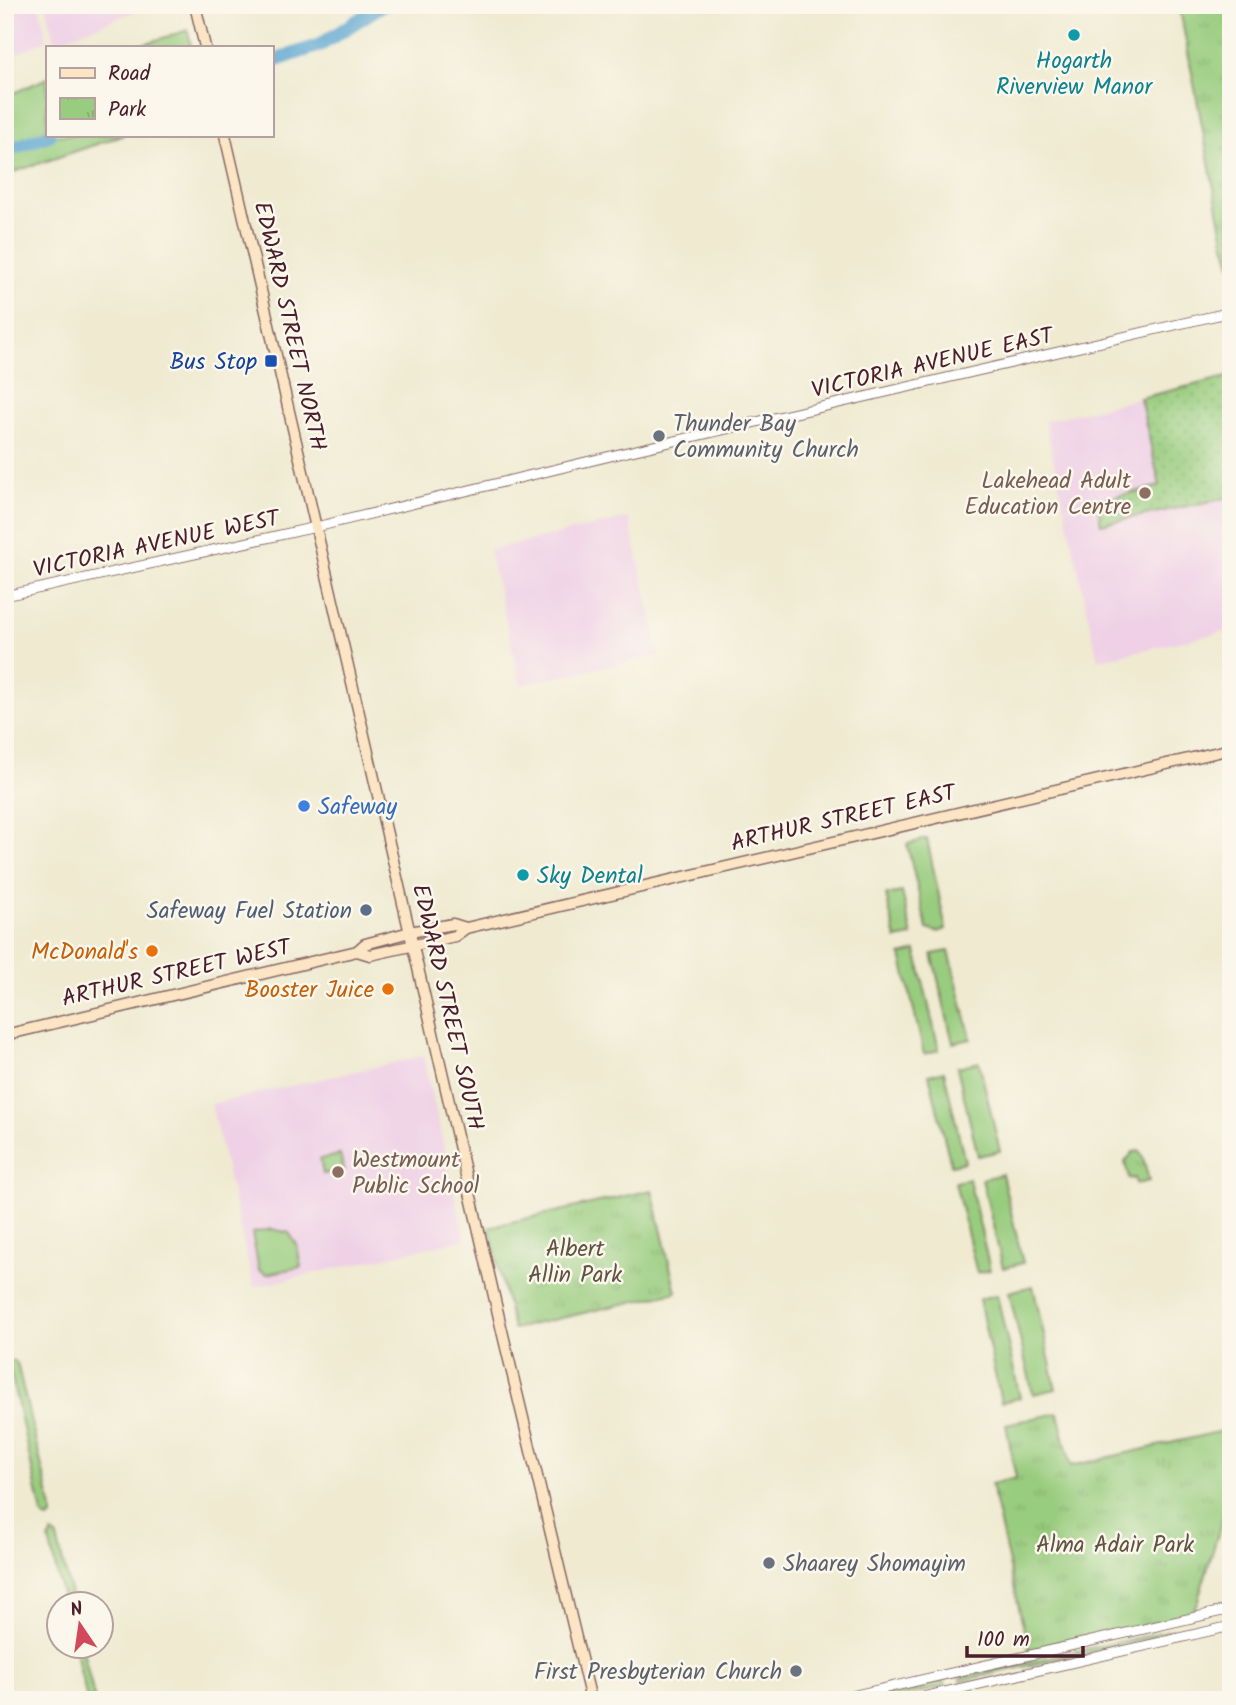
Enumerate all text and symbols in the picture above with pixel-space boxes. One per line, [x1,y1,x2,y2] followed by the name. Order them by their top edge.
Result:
[1066,27,1082,43] marker: Hogarth Riverview Manor
[996,44,1153,106] place label: Hogarth Riverview Manor
[46,46,273,136] legend
[108,58,151,91] text: Road
[108,94,146,127] text: Park
[243,198,335,455] street label: EDWARD STREET NORTH
[808,318,1058,409] street label: VICTORIA AVENUE EAST
[170,345,257,381] place label: Bus Stop
[263,353,279,369] marker: Bus Stop
[673,407,859,469] place label: Thunder Bay Community Church
[651,428,667,444] marker: Thunder Bay Community Church
[964,464,1132,526] place label: Lakehead Adult Education Centre
[1137,485,1153,501] marker: Lakehead Adult Education Centre
[30,501,285,589] street label: VICTORIA AVENUE WEST
[727,775,961,862] street label: ARTHUR STREET EAST
[318,790,397,826] place label: Safeway
[296,798,312,814] marker: Safeway
[537,859,643,895] place label: Sky Dental
[515,867,531,883] marker: Sky Dental
[401,881,493,1134] street label: EDWARD STREET SOUTH
[146,894,352,930] place label: Safeway Fuel Station
[358,902,374,918] marker: Safeway Fuel Station
[58,930,296,1018] street label: ARTHUR STREET WEST
[31,935,138,971] place label: McDonald's
[144,943,160,959] marker: McDonald's
[245,973,374,1009] place label: Booster Juice
[380,981,396,997] marker: Booster Juice
[352,1143,480,1205] place label: Westmount Public School
[330,1164,346,1180] marker: Westmount Public School
[528,1232,622,1294] park label: Albert Allin Park
[1036,1528,1194,1564] park label: Alma Adair Park
[783,1547,966,1583] place label: Shaarey Shomayim
[761,1555,777,1571] marker: Shaarey Shomayim
[46,1590,116,1660] north arrow
[67,1594,86,1626] text: N
[967,1614,1082,1658] scale bar
[977,1624,1030,1657] text: 100 m
[534,1655,782,1691] place label: First Presbyterian Church
[788,1663,804,1679] marker: First Presbyterian Church

